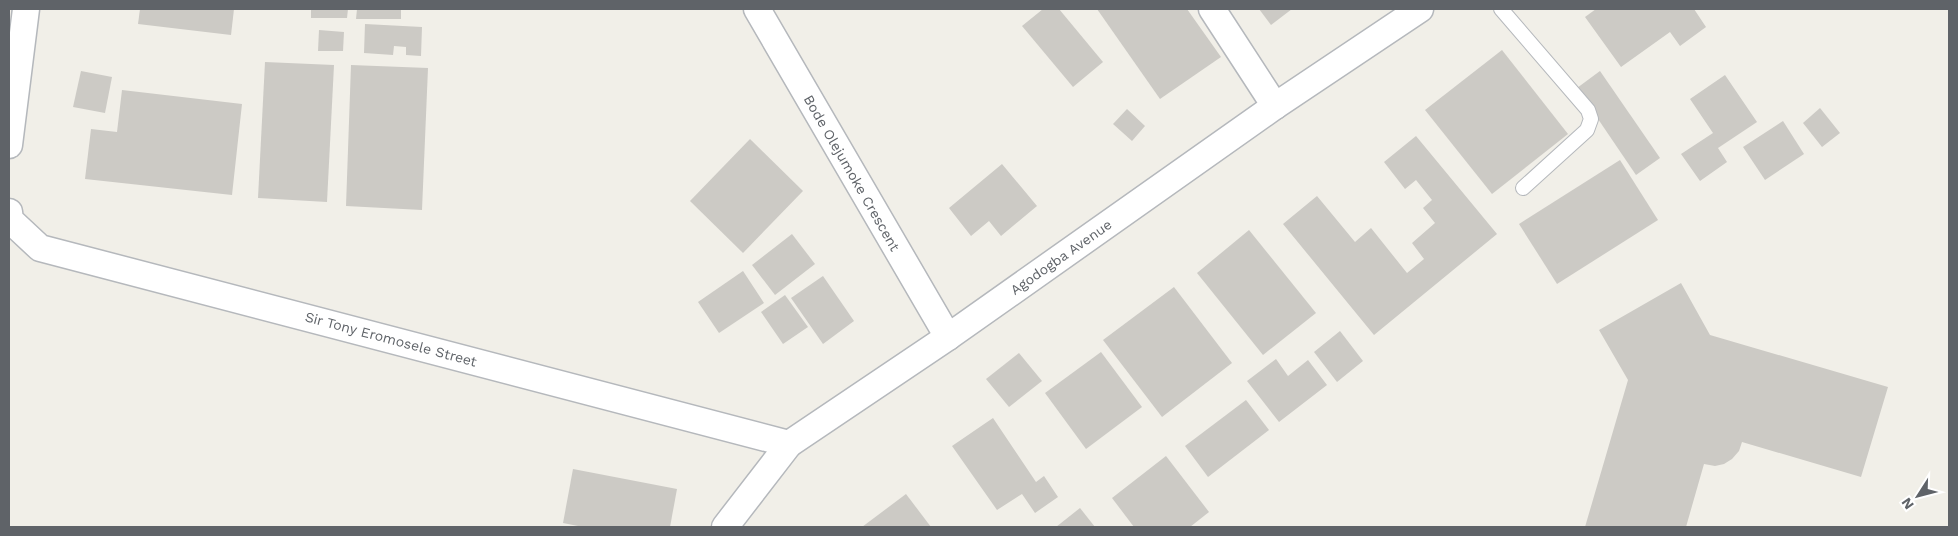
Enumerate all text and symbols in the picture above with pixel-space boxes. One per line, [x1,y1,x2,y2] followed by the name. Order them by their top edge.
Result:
[801,92,903,254] street label: Bode Olejumoke Crescent
[1007,216,1115,298] street label: Agodogba Avenue
[303,308,479,370] street label: Sir Tony Eromosele Street
[1893,471,1943,521] north arrow
[1898,495,1917,513] text: N

